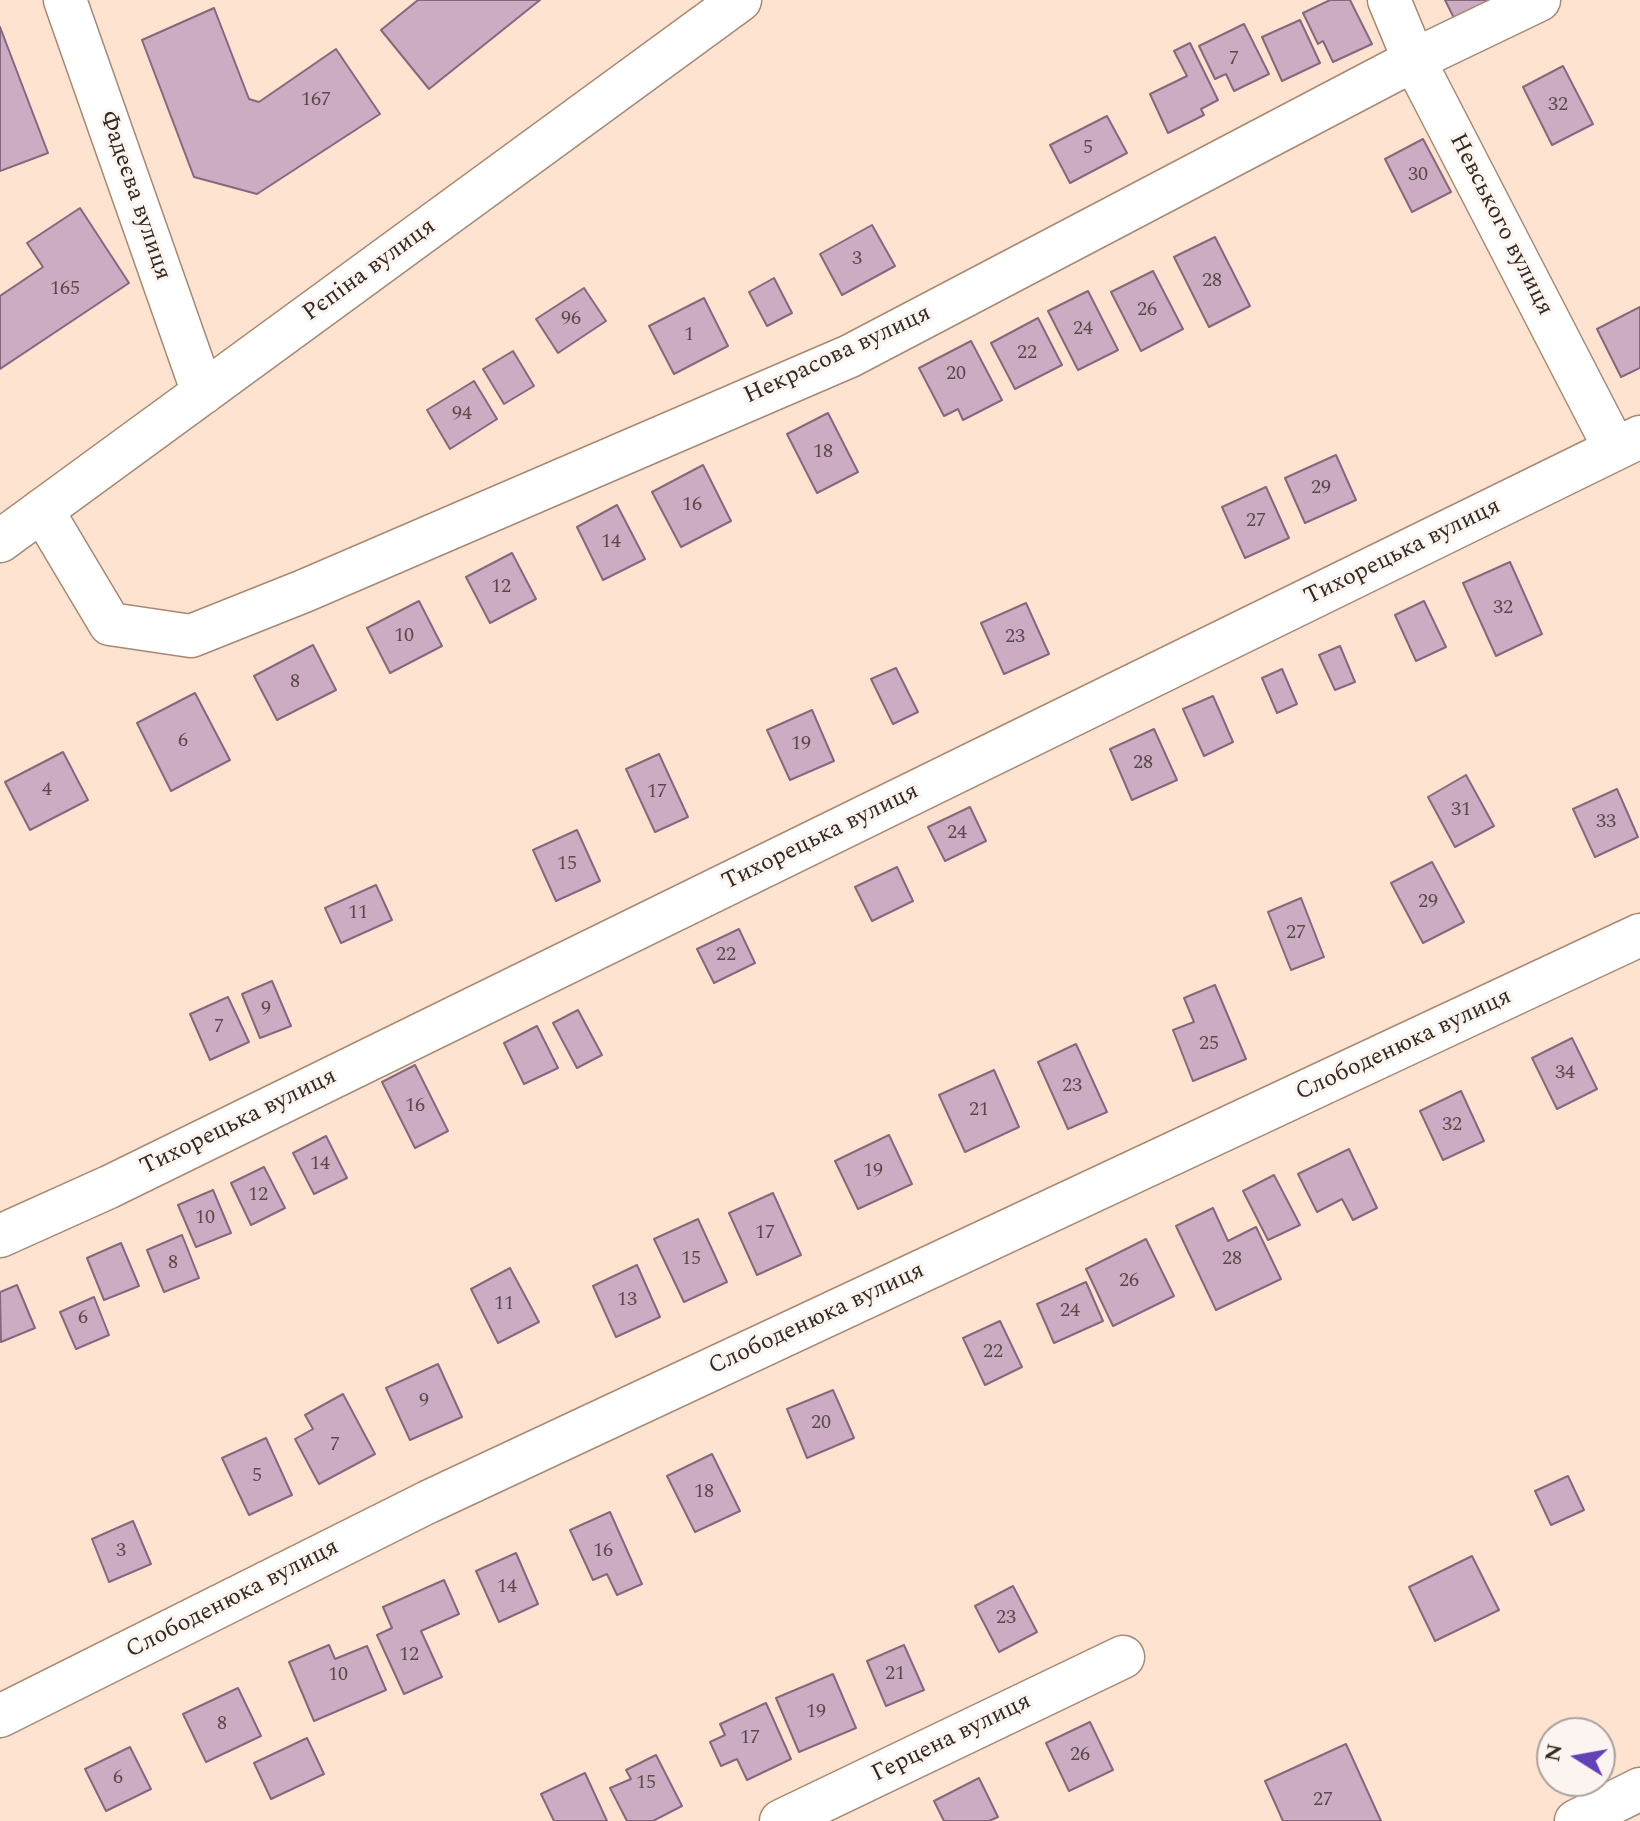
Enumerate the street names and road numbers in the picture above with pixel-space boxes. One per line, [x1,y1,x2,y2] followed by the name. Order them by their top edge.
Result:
[92,108,176,284] street label: Фадеєва вулиця
[1442,129,1558,321] street label: Невського вулиця
[298,213,442,329] street label: Рєпіна вулиця
[740,300,936,412] street label: Некрасова вулиця
[1300,493,1506,613] street label: Тихорецька вулиця
[718,778,924,898] street label: Тихорецька вулиця
[1292,983,1516,1109] street label: Слободенюка вулиця
[136,1063,342,1183] street label: Тихорецька вулиця
[705,1257,929,1383] street label: Слободенюка вулиця
[122,1534,344,1666] street label: Слободенюка вулиця
[868,1688,1036,1790] street label: Герцена вулиця

